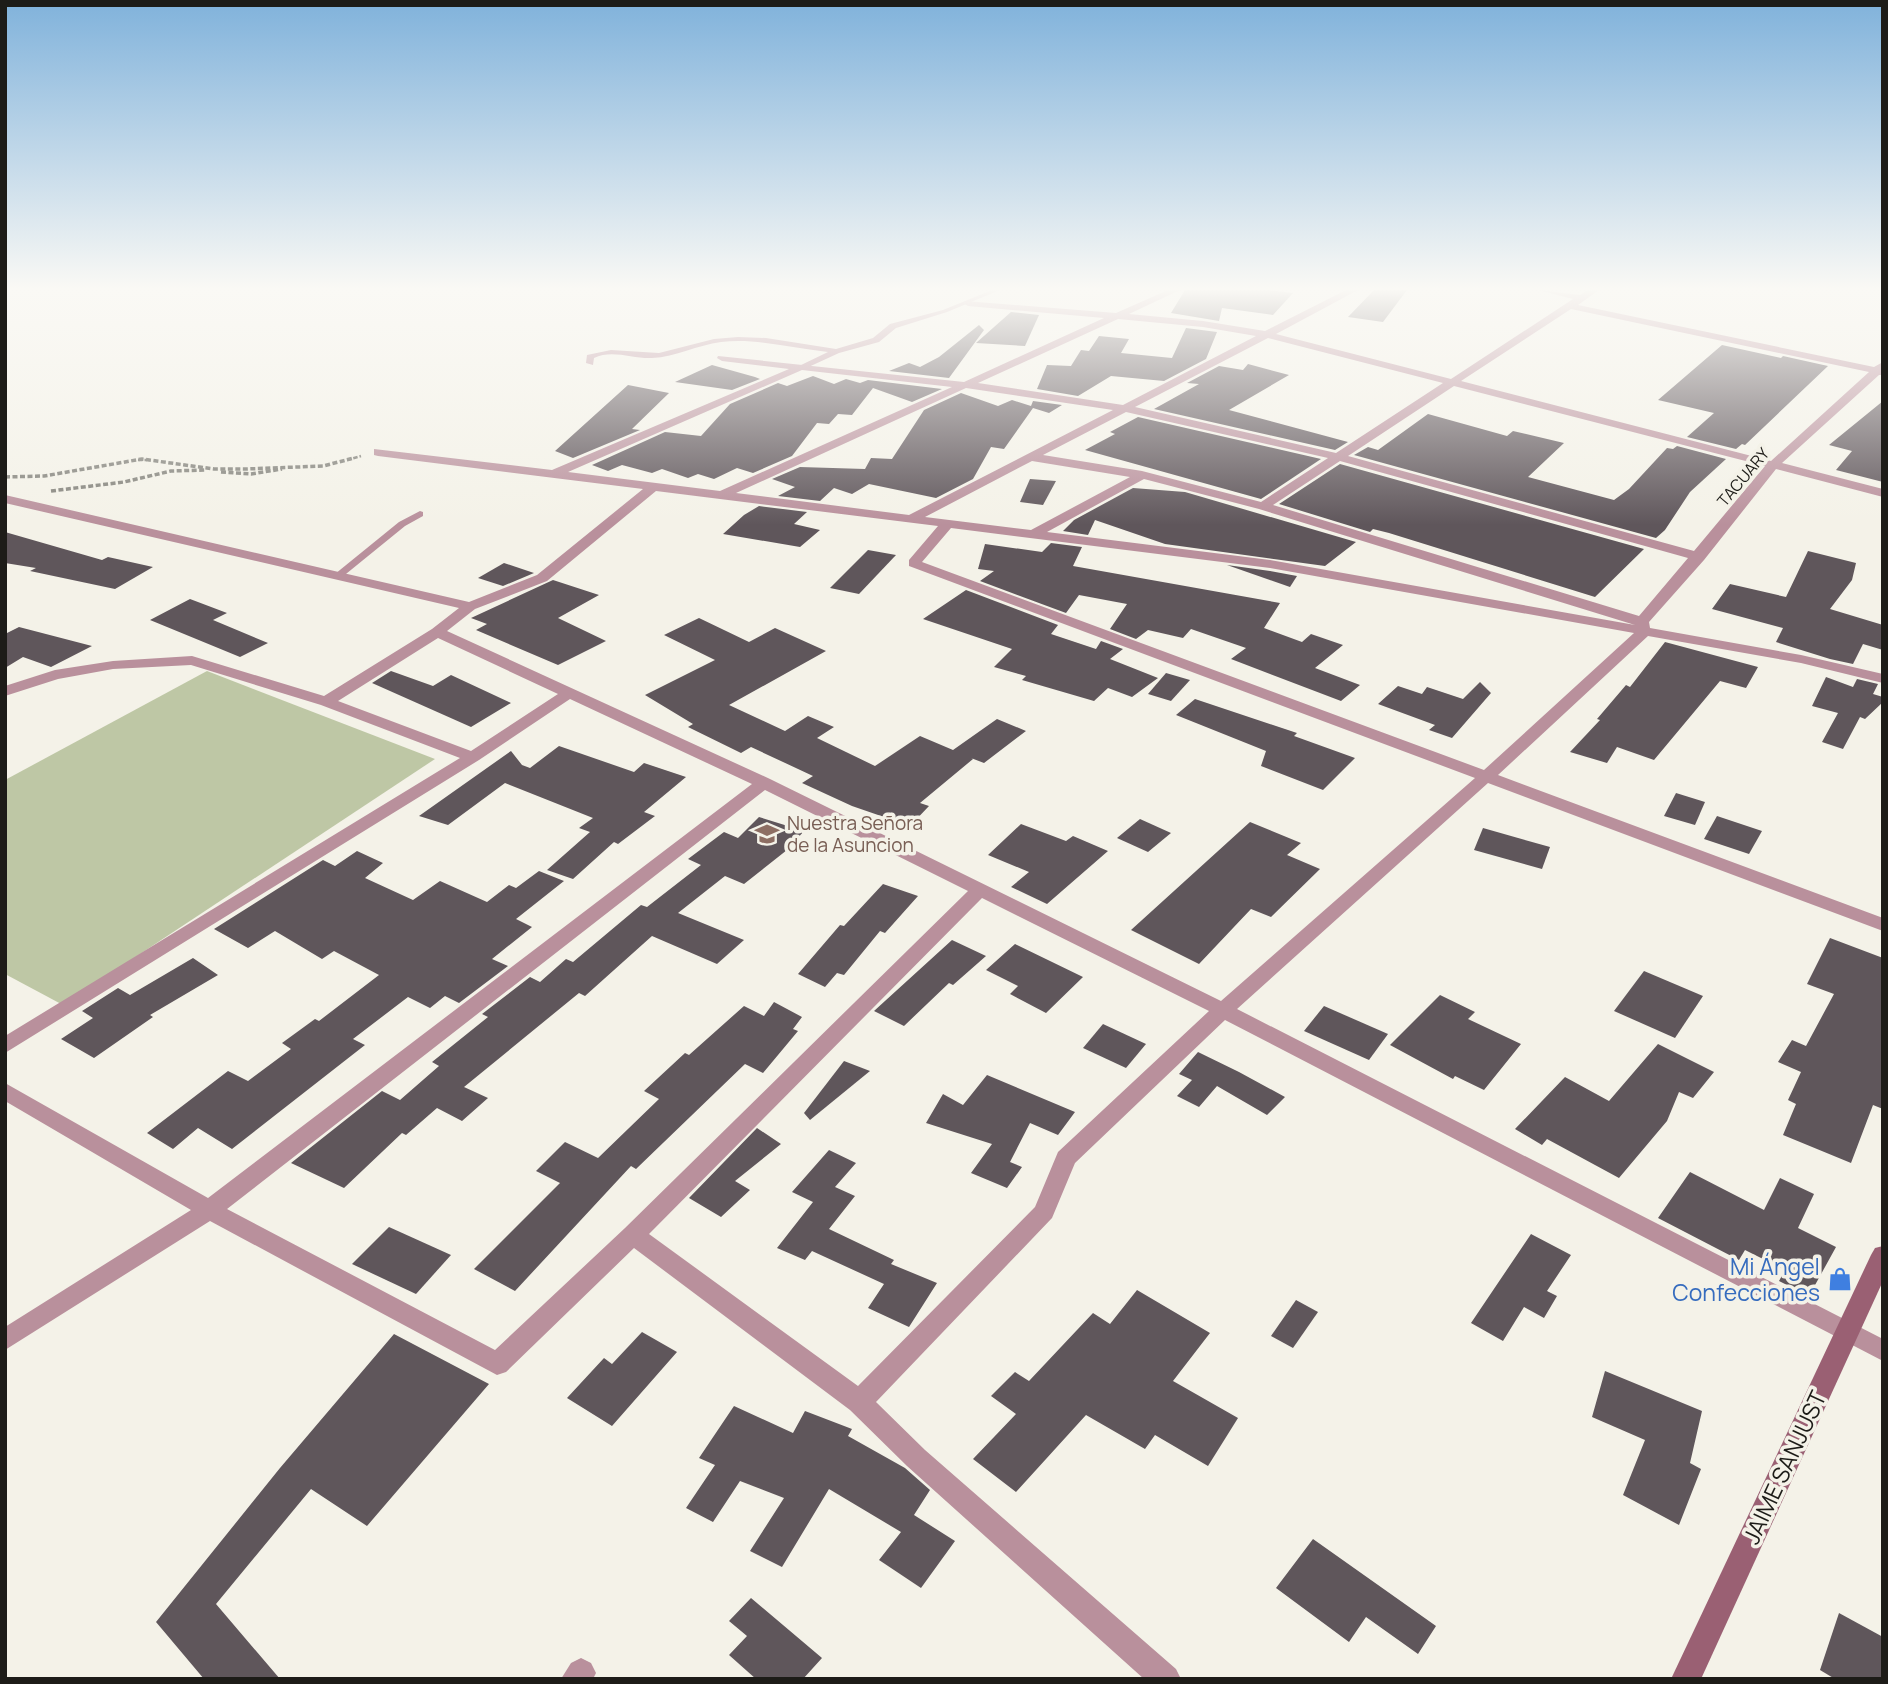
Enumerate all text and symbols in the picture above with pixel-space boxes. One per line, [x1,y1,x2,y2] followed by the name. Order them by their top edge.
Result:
[1712,443,1774,511] street label: TACUARY
[787,810,923,858] place label: Nuestra Señora de la Asuncion
[753,820,781,848] school or university icon: Nuestra Señora de la Asuncion
[1672,1250,1820,1308] place label: Mi Ángel Confecciones
[1826,1265,1854,1293] shop icon: Mi Ángel Confecciones
[1734,1385,1834,1549] street label: JAIME SANJUST

